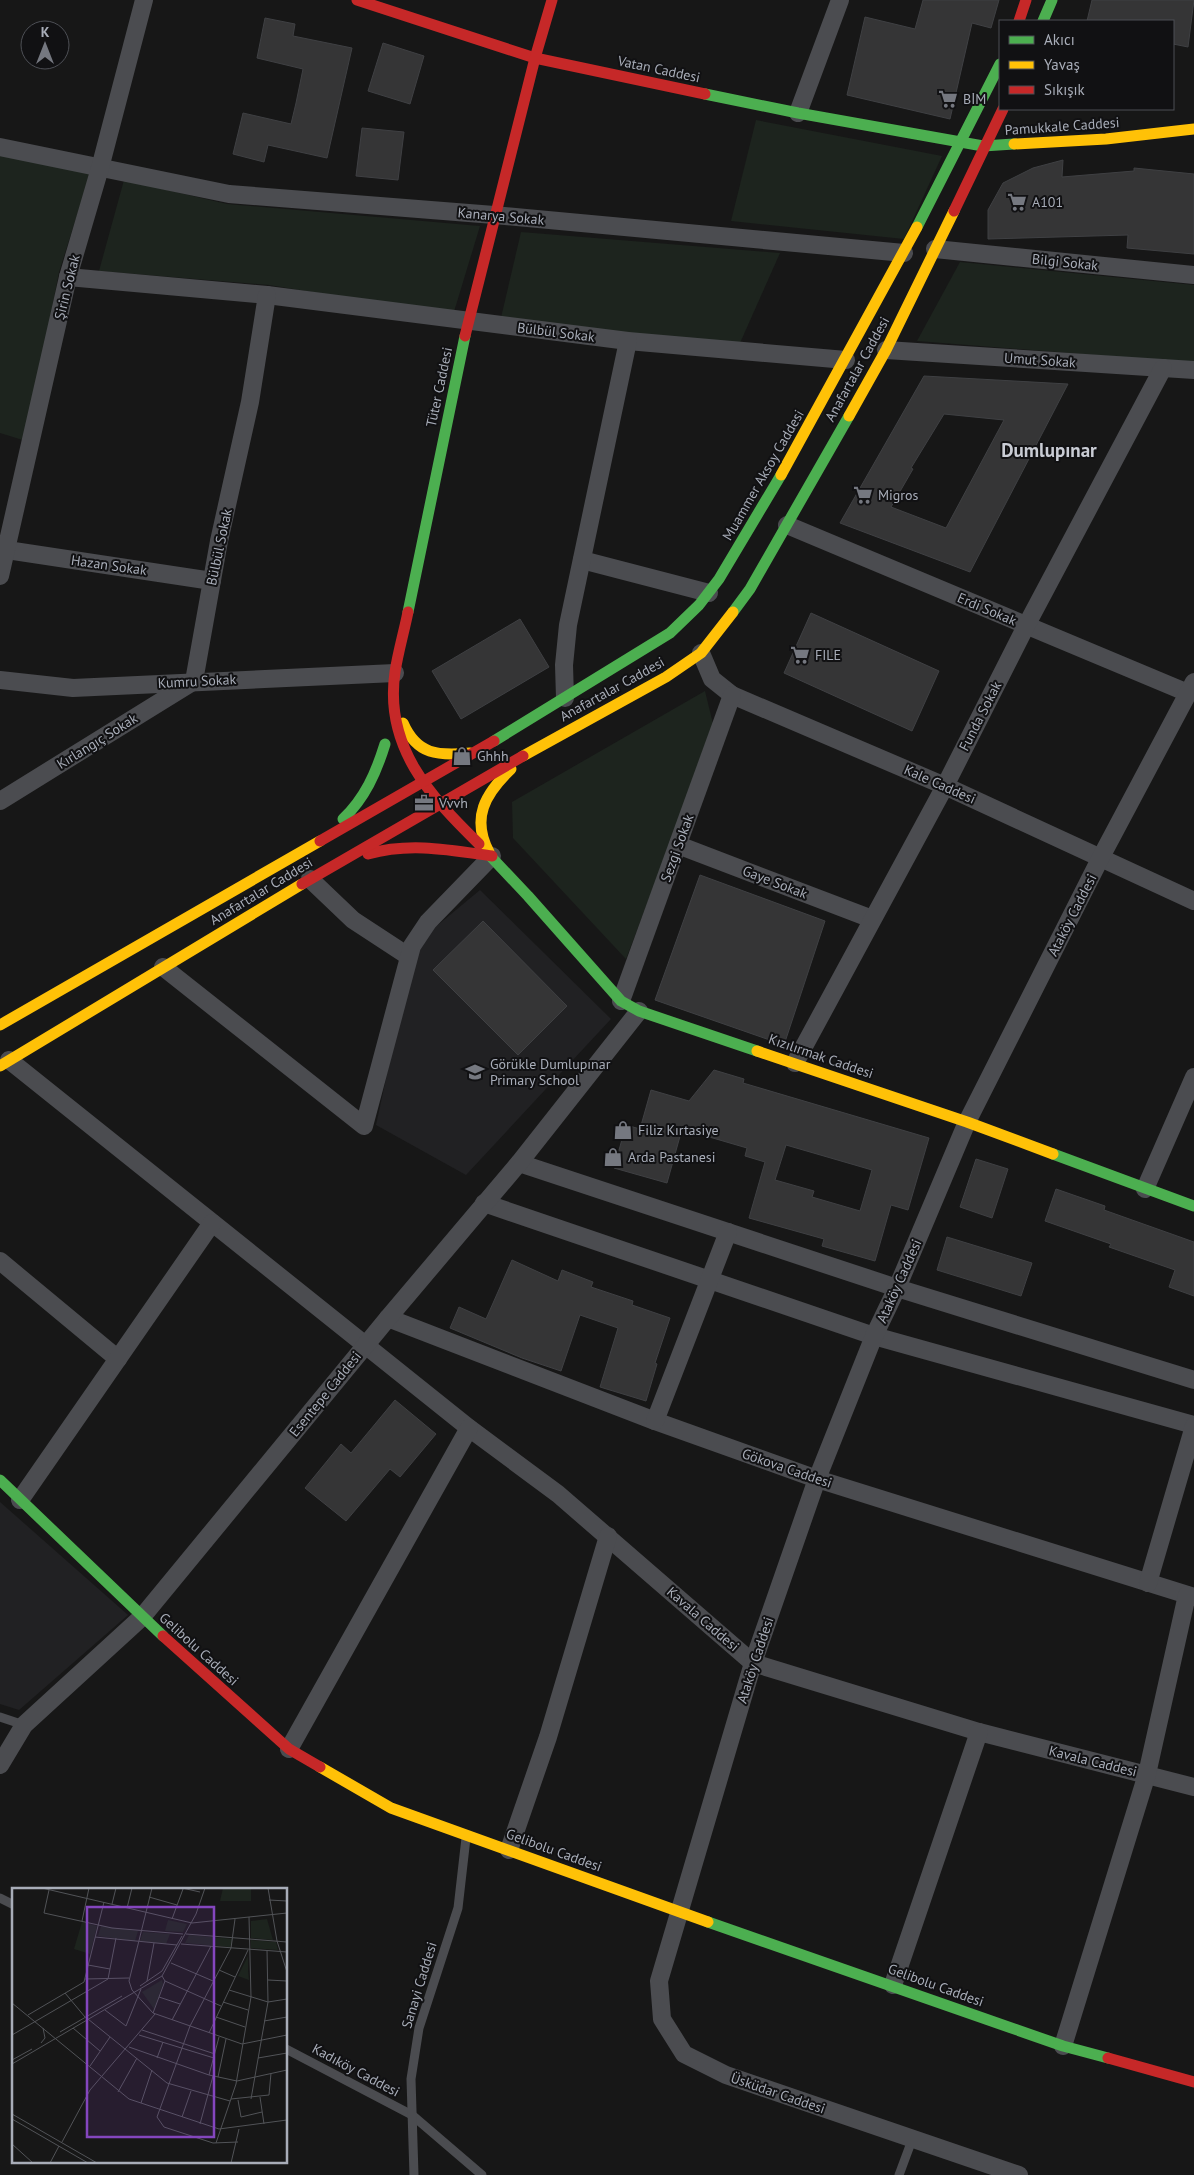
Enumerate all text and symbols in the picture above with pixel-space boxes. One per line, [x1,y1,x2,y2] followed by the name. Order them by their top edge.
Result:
[20,20,70,70] north arrow
[999,20,1174,110] legend
[41,23,50,41] text: K
[1044,30,1075,49] text: Akıcı
[615,51,702,87] street label: Vatan Caddesi
[1044,55,1080,74] text: Yavaş
[1044,80,1086,99] text: Sıkışık
[937,88,959,110] supermarket icon: BİM
[963,90,986,108] place label: BİM
[1004,113,1120,139] street label: Pamukkale Caddesi
[1006,191,1028,213] supermarket icon: A101
[1032,193,1063,211] place label: A101
[457,203,545,229] street label: Kanarya Sokak
[1031,250,1099,274] street label: Bilgi Sokak
[50,252,84,321] street label: Şirin Sokak
[821,313,893,425] street label: Anafartalar Caddesi
[516,318,596,346] street label: Bülbül Sokak
[422,346,456,428] street label: Tüter Caddesi
[1004,349,1077,372] street label: Umut Sokak
[718,406,808,544] street label: Muammer Aksoy Caddesi
[1001,438,1097,462] district label: Dumlupınar
[852,484,874,506] supermarket icon: Migros
[878,486,919,504] place label: Migros
[202,507,236,587] street label: Bülbül Sokak
[70,551,148,579] street label: Hazan Sokak
[955,588,1020,630] street label: Erdi Sokak
[789,644,811,666] supermarket icon: FILE
[815,646,841,664] place label: FILE
[556,653,668,725] street label: Anafartalar Caddesi
[157,670,237,692] street label: Kumru Sokak
[955,678,1005,754] street label: Funda Sokak
[53,709,141,773] street label: Kırlangıç Sokak
[451,745,473,767] shop icon: Ghhh
[477,747,509,765] place label: Ghhh
[901,760,979,808] street label: Kale Caddesi
[413,792,435,814] office icon: Vvvh
[438,794,468,812] place label: Vvvh
[656,811,698,884] street label: Sezgi Sokak
[206,853,316,929] street label: Anafartalar Caddesi
[740,861,810,903] street label: Gaye Sokak
[1044,871,1100,959] street label: Ataköy Caddesi
[766,1030,876,1082] street label: Kızılırmak Caddesi
[490,1055,611,1089] place label: Görükle Dumlupınar Primary School
[464,1061,486,1083] school or university icon: Görükle Dumlupınar Primary School
[612,1119,634,1141] shop icon: Filiz Kırtasiye
[638,1121,719,1139] place label: Filiz Kırtasiye
[602,1146,624,1168] shop icon: Arda Pastanesi
[628,1148,715,1166] place label: Arda Pastanesi
[873,1236,925,1326] street label: Ataköy Caddesi
[285,1348,365,1440] street label: Esentepe Caddesi
[740,1444,834,1492] street label: Gökova Caddesi
[663,1583,743,1655] street label: Kavala Caddesi
[156,1609,242,1689] street label: Gelibolu Caddesi
[733,1615,777,1705] street label: Ataköy Caddesi
[1047,1741,1139,1781] street label: Kavala Caddesi
[504,1824,604,1876] street label: Gelibolu Caddesi
[12,1888,288,2162] inset map
[397,1940,441,2030] street label: Sanayi Caddesi
[886,1959,986,2011] street label: Gelibolu Caddesi
[309,2039,403,2101] street label: Kadıköy Caddesi
[728,2068,828,2118] street label: Üsküdar Caddesi

